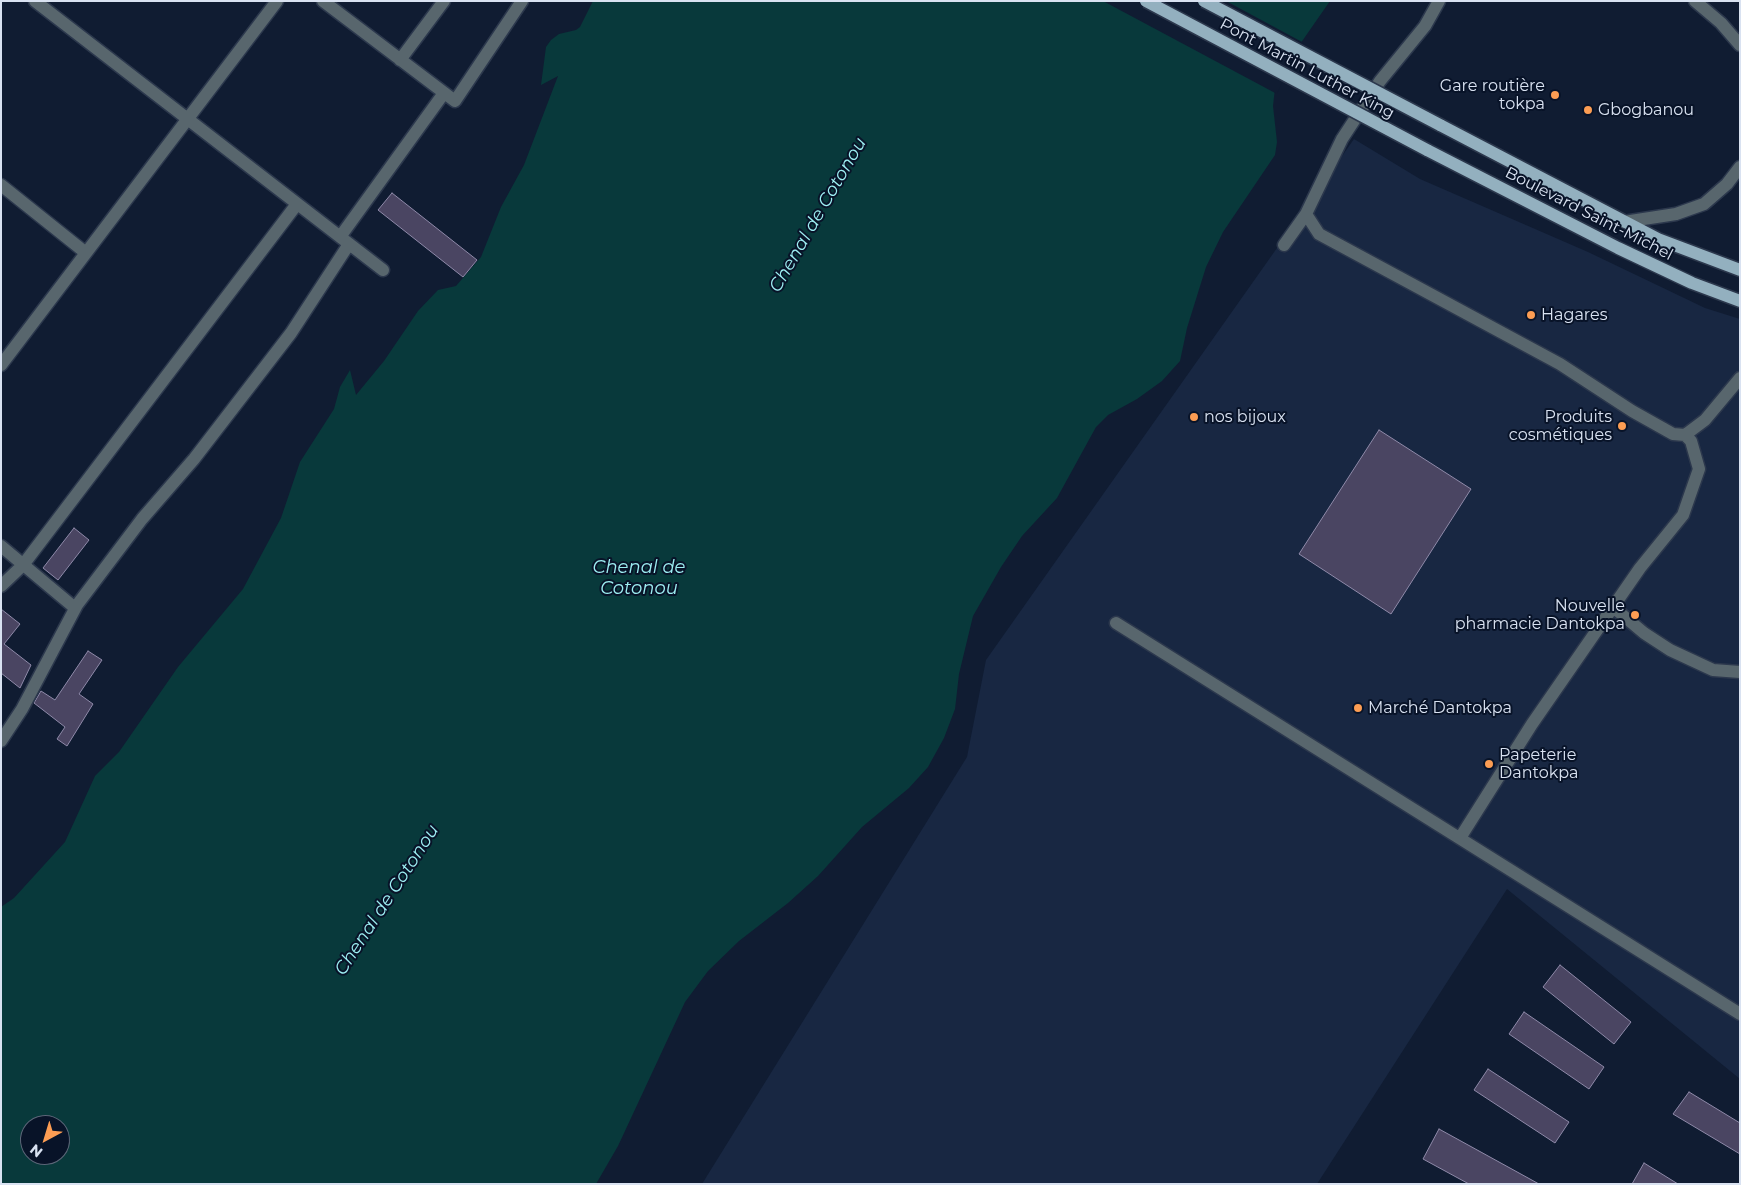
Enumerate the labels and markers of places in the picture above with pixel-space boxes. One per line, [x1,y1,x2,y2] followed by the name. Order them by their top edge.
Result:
[1440,76,1545,114] place label: Gare routière tokpa
[1549,89,1561,101] marker: Gare routière tokpa
[1598,100,1694,120] place label: Gbogbanou
[1582,104,1594,116] marker: Gbogbanou
[1541,305,1608,325] place label: Hagares
[1525,309,1537,321] marker: Hagares
[1204,407,1286,427] place label: nos bijoux
[1509,407,1612,445] place label: Produits cosmétiques
[1188,411,1200,423] marker: nos bijoux
[1616,420,1628,432] marker: Produits cosmétiques
[1455,596,1625,634] place label: Nouvelle pharmacie Dantokpa
[1629,609,1641,621] marker: Nouvelle pharmacie Dantokpa
[1368,698,1512,718] place label: Marché Dantokpa
[1352,702,1364,714] marker: Marché Dantokpa
[1499,745,1578,783] place label: Papeterie Dantokpa
[1483,758,1495,770] marker: Papeterie Dantokpa

